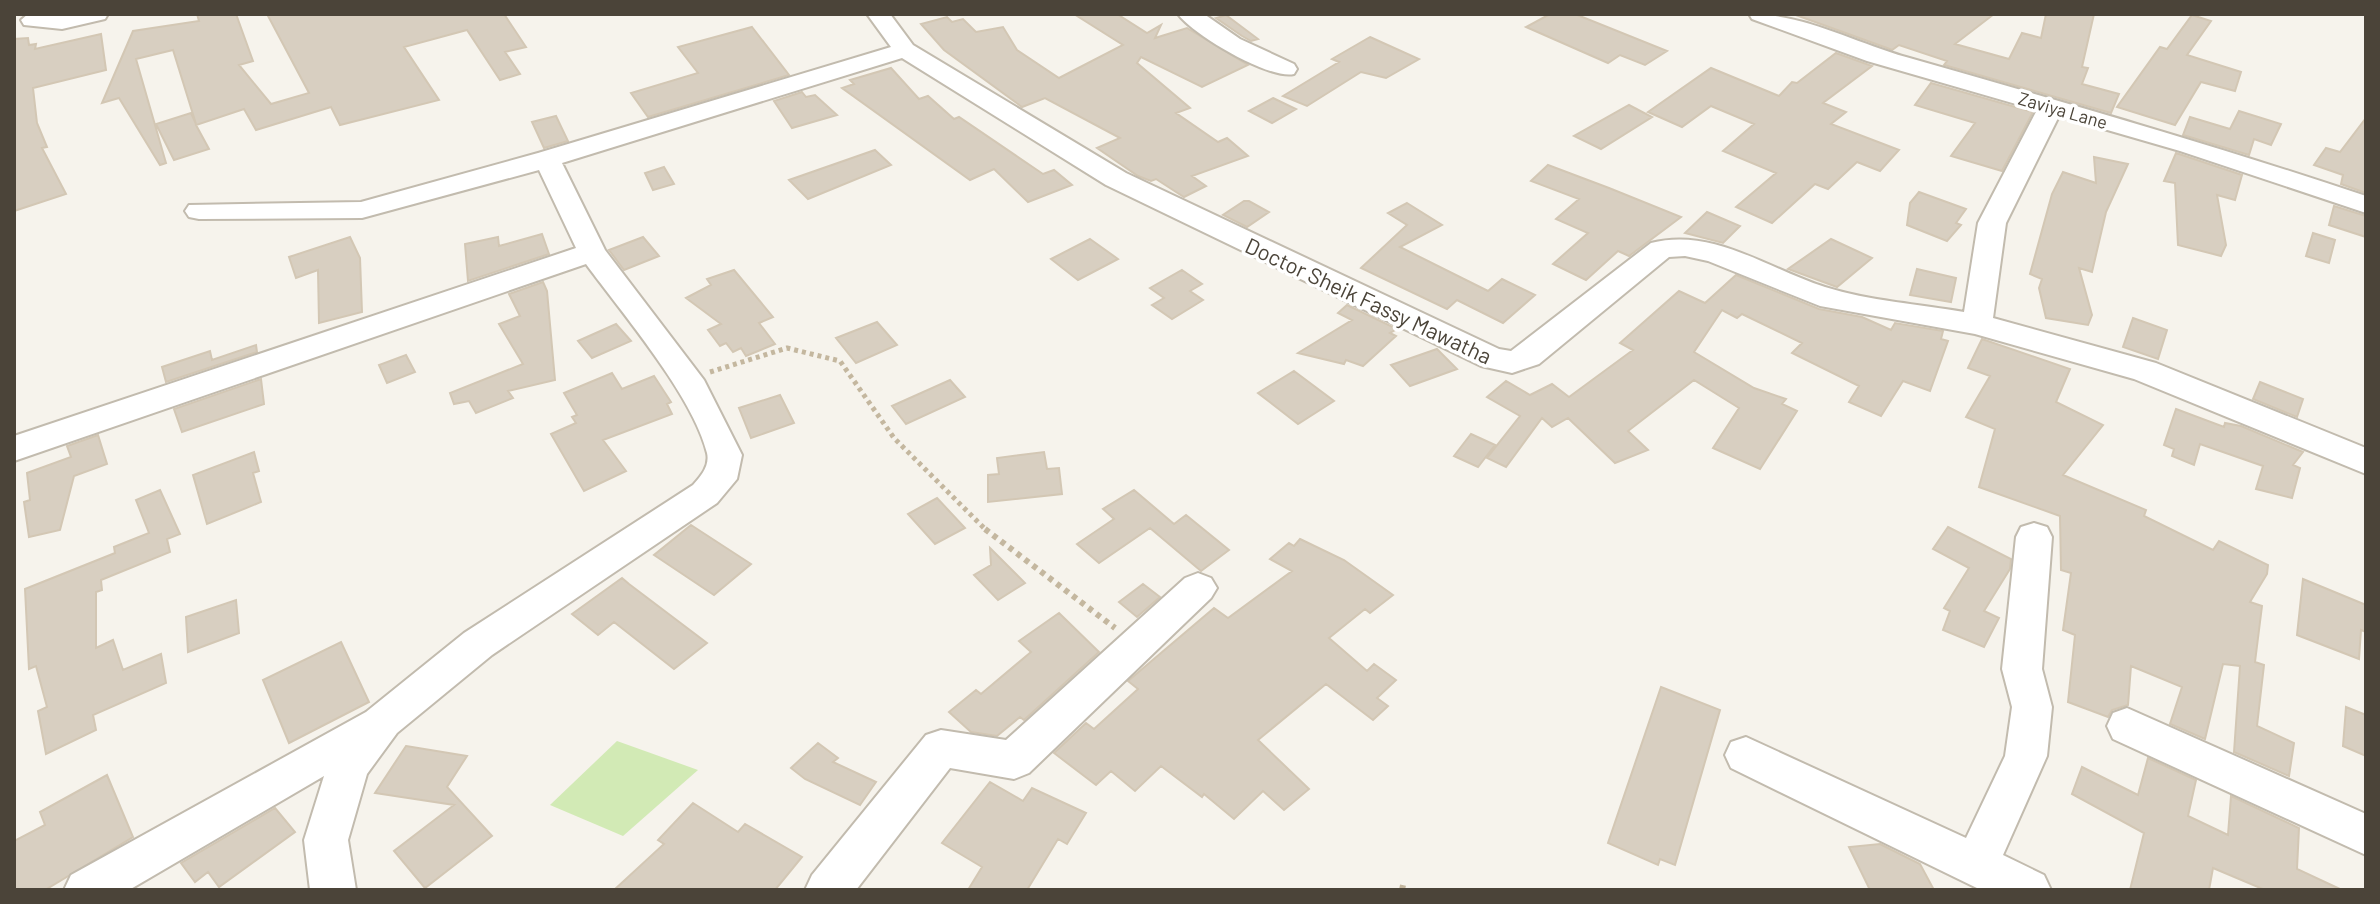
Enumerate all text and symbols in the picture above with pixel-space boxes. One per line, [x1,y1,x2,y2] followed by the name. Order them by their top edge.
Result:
[2016,87,2110,133] street label: Zaviya Lane
[1242,231,1496,369] street label: Doctor Sheik Fassy Mawatha

